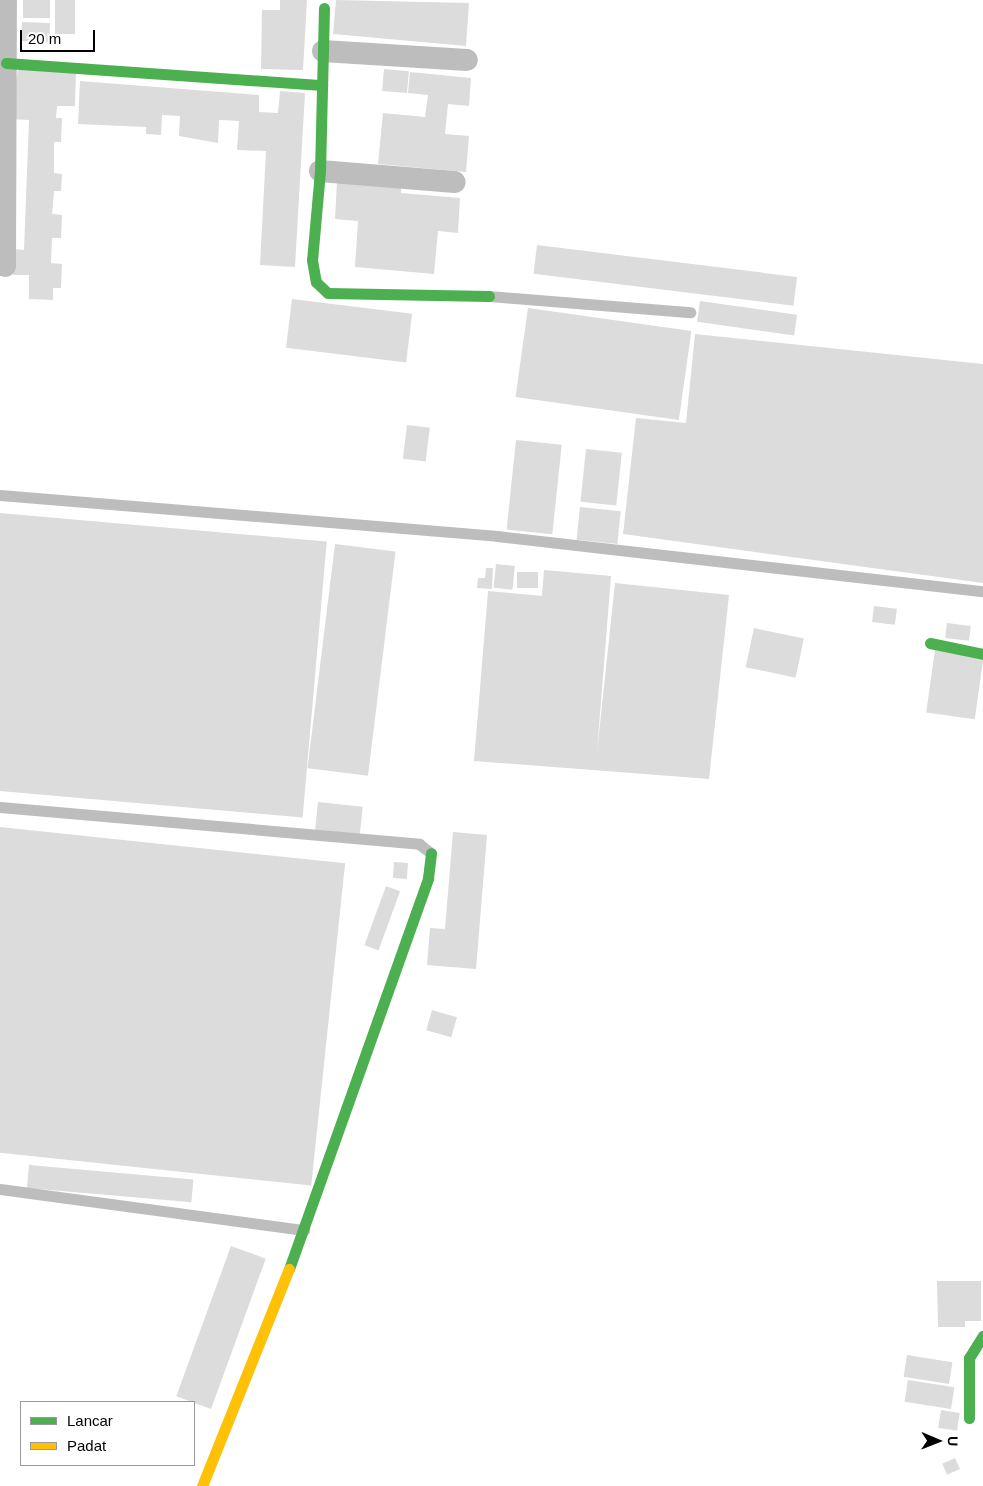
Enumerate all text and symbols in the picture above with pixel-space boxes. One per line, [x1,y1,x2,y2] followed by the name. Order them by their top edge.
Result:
[22,20,98,52] scale bar
[28,30,61,47] text: 20 m
[20,1401,195,1466] legend
[67,1412,113,1429] text: Lancar
[913,1416,963,1466] north arrow
[945,1436,961,1446] text: U
[67,1437,106,1454] text: Padat

